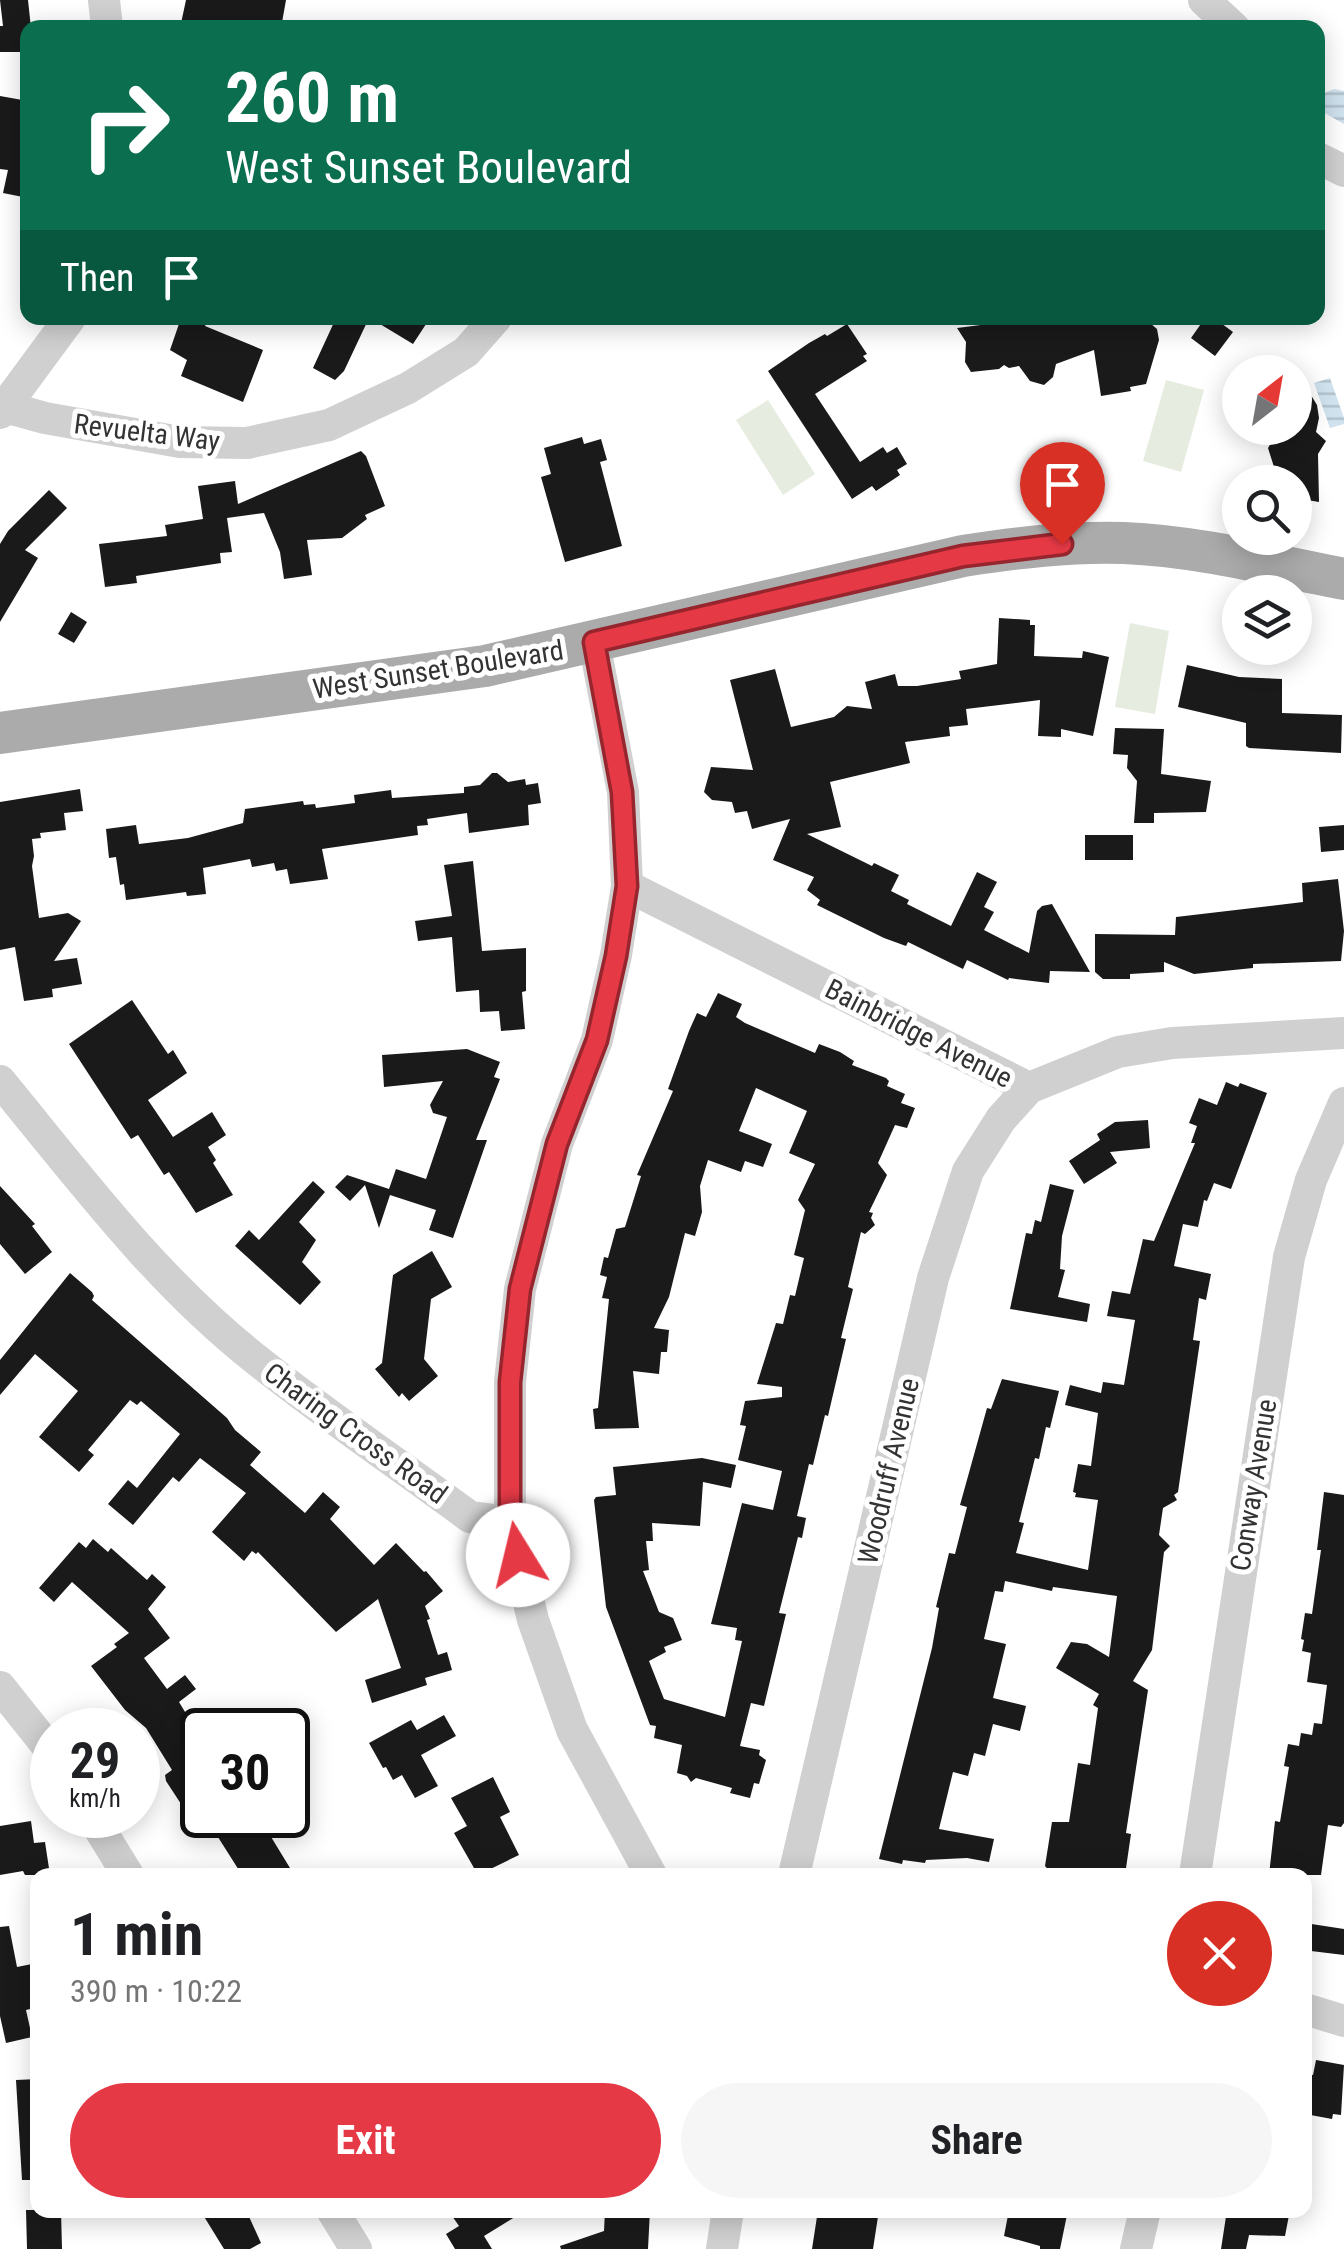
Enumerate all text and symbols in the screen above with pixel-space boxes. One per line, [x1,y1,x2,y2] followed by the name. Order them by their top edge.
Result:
[225,57,399,139] text: 260 m
[60,60,190,190] icon: right
[225,141,632,194] text: West Sunset Boulevard
[154,250,209,305] icon: arrive
[60,256,134,300] text: Then
[1222,355,1312,445] north arrow
[1222,355,1312,665] map controls
[72,407,222,458] street label: Revuelta Way
[1020,442,1105,545] pin
[1035,457,1090,512] icon: arrive
[1222,465,1312,555] button: search
[1222,575,1312,665] button: layers
[310,633,566,706] street label: West Sunset Boulevard
[820,972,1018,1095] street label: Bainbridge Avenue
[258,1356,454,1511] street label: Charing Cross Road
[851,1375,926,1567] street label: Woodruff Avenue
[1224,1397,1283,1573] street label: Conway Avenue
[466,1503,570,1607] position arrow
[180,1708,310,1838] speed limit sign: 30
[70,1732,120,1790] text: 29
[69,1784,121,1813] text: km/h
[70,1899,203,1970] text: 1 min
[1167,1901,1272,2006] button: close
[70,1972,242,2010] text: 390 m · 10:22
[70,2083,661,2198] button: Exit
[681,2083,1272,2198] button: Share

